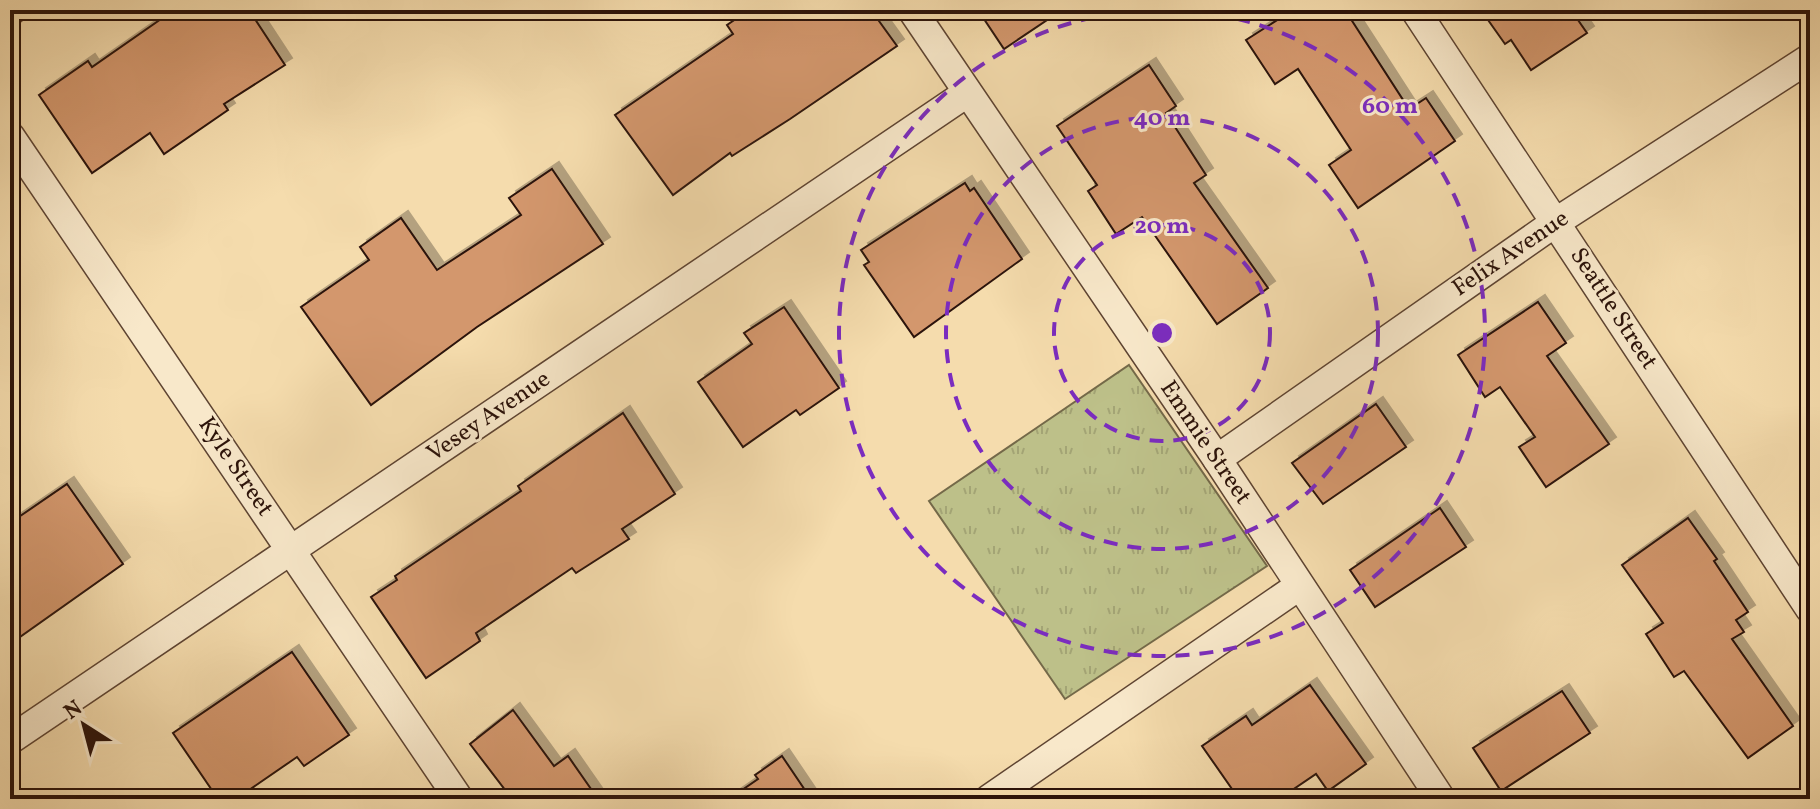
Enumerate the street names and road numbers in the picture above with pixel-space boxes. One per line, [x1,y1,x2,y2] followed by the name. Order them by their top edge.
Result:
[1446,202,1576,306] street label: Felix Avenue
[1561,241,1665,377] street label: Seattle Street
[420,363,558,471] street label: Vesey Avenue
[1151,374,1259,512] street label: Emmie Street
[189,410,281,524] street label: Kyle Street

